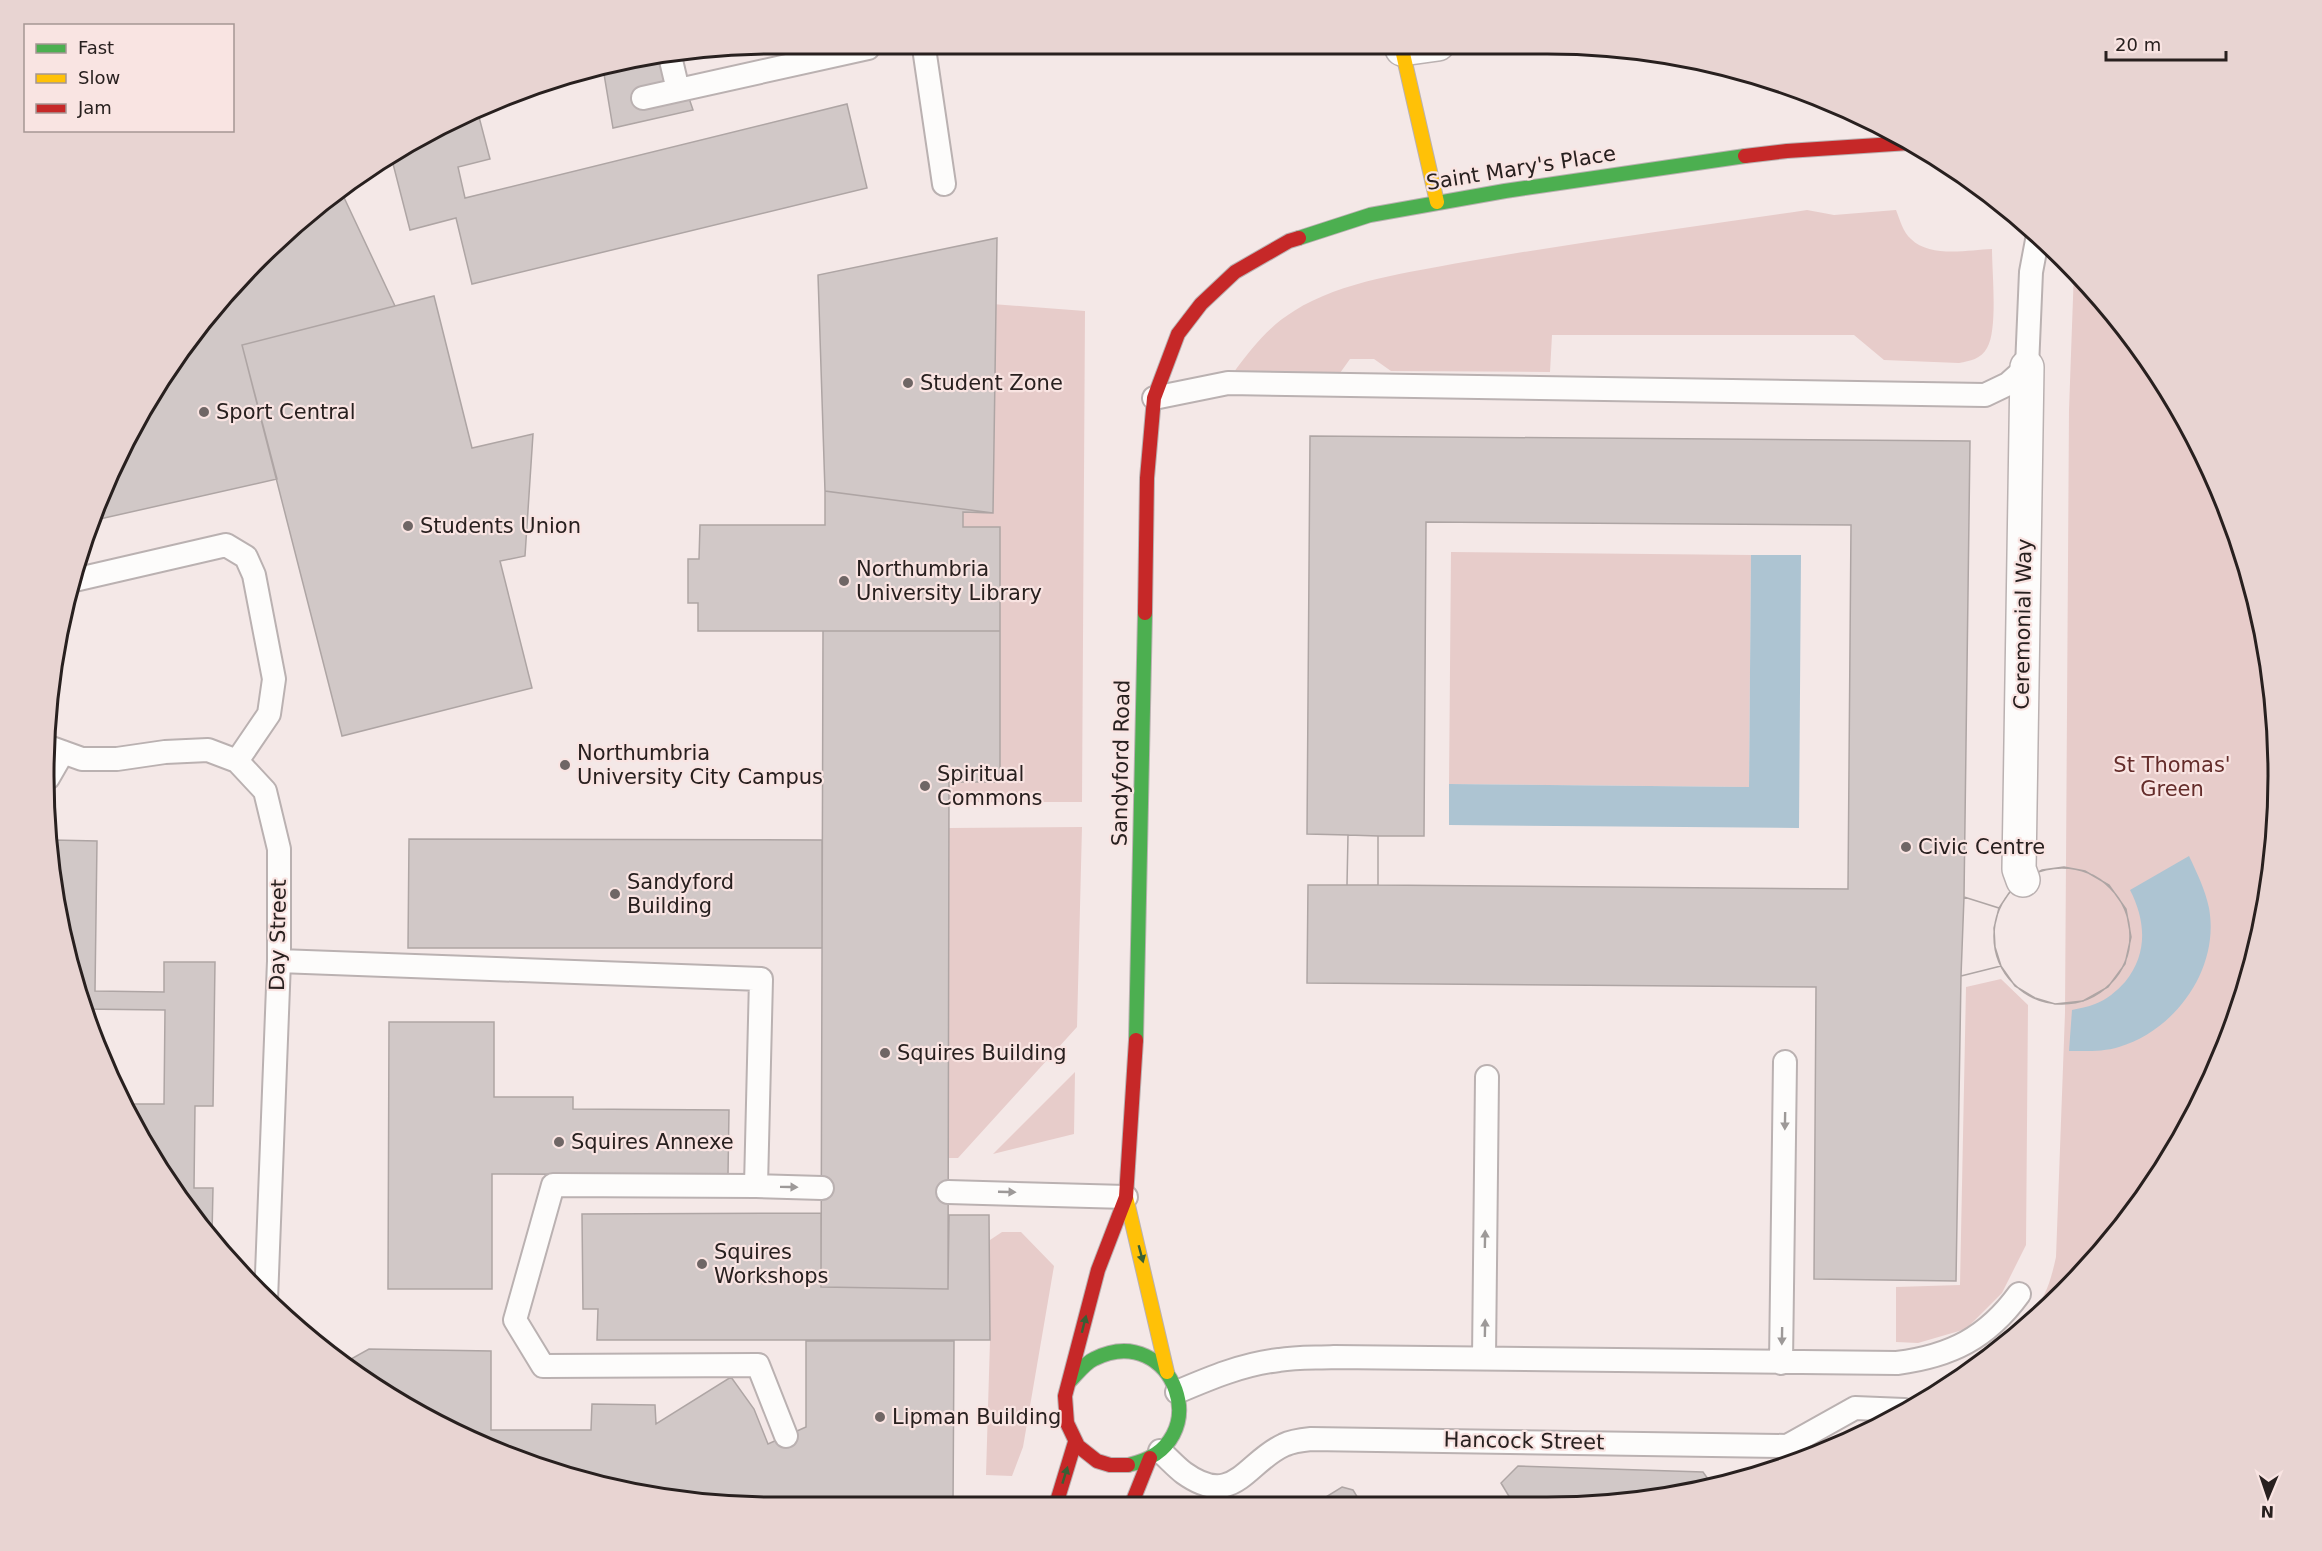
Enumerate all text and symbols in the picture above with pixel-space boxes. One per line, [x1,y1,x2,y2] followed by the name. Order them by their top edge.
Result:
[24,24,234,132] legend
[2106,24,2226,62] scale bar
[2115,34,2161,55] text: 20 m
[78,37,114,58] text: Fast
[78,67,120,88] text: Slow
[77,97,112,118] text: Jam
[1425,141,1617,195] street label: Saint Mary's Place
[920,371,1063,395] place label: Student Zone
[901,376,915,390] marker: Student Zone
[216,400,356,424] place label: Sport Central
[197,405,211,419] marker: Sport Central
[420,514,581,538] place label: Students Union
[401,519,415,533] marker: Students Union
[2010,538,2036,710] street label: Ceremonial Way
[856,557,1042,605] place label: Northumbria University Library
[837,574,851,588] marker: Northumbria University Library
[1108,680,1134,846] street label: Sandyford Road
[577,741,823,789] place label: Northumbria University City Campus
[2113,753,2231,801] park label: St Thomas' Green
[558,758,572,772] marker: Northumbria University City Campus
[937,762,1043,810] place label: Spiritual Commons
[918,779,932,793] marker: Spiritual Commons
[1918,835,2045,859] place label: Civic Centre
[1899,840,1913,854] marker: Civic Centre
[627,870,734,918] place label: Sandyford Building
[265,879,291,991] street label: Day Street
[608,887,622,901] marker: Sandyford Building
[897,1041,1067,1065] place label: Squires Building
[878,1046,892,1060] marker: Squires Building
[1780,1111,1789,1130] one-way arrow
[571,1130,734,1154] place label: Squires Annexe
[552,1135,566,1149] marker: Squires Annexe
[779,1182,798,1192] one-way arrow
[997,1188,1016,1197] one-way arrow
[1481,1230,1490,1249] one-way arrow
[714,1240,829,1288] place label: Squires Workshops
[1136,1245,1146,1263] one-way arrow
[695,1257,709,1271] marker: Squires Workshops
[1080,1315,1090,1333] one-way arrow
[1480,1319,1490,1338] one-way arrow
[1777,1327,1786,1346] one-way arrow
[892,1405,1061,1429] place label: Lipman Building
[873,1410,887,1424] marker: Lipman Building
[1444,1428,1604,1454] street label: Hancock Street
[1061,1466,1070,1484] one-way arrow
[2238,1467,2298,1527] north arrow
[2260,1502,2275,1521] text: N

